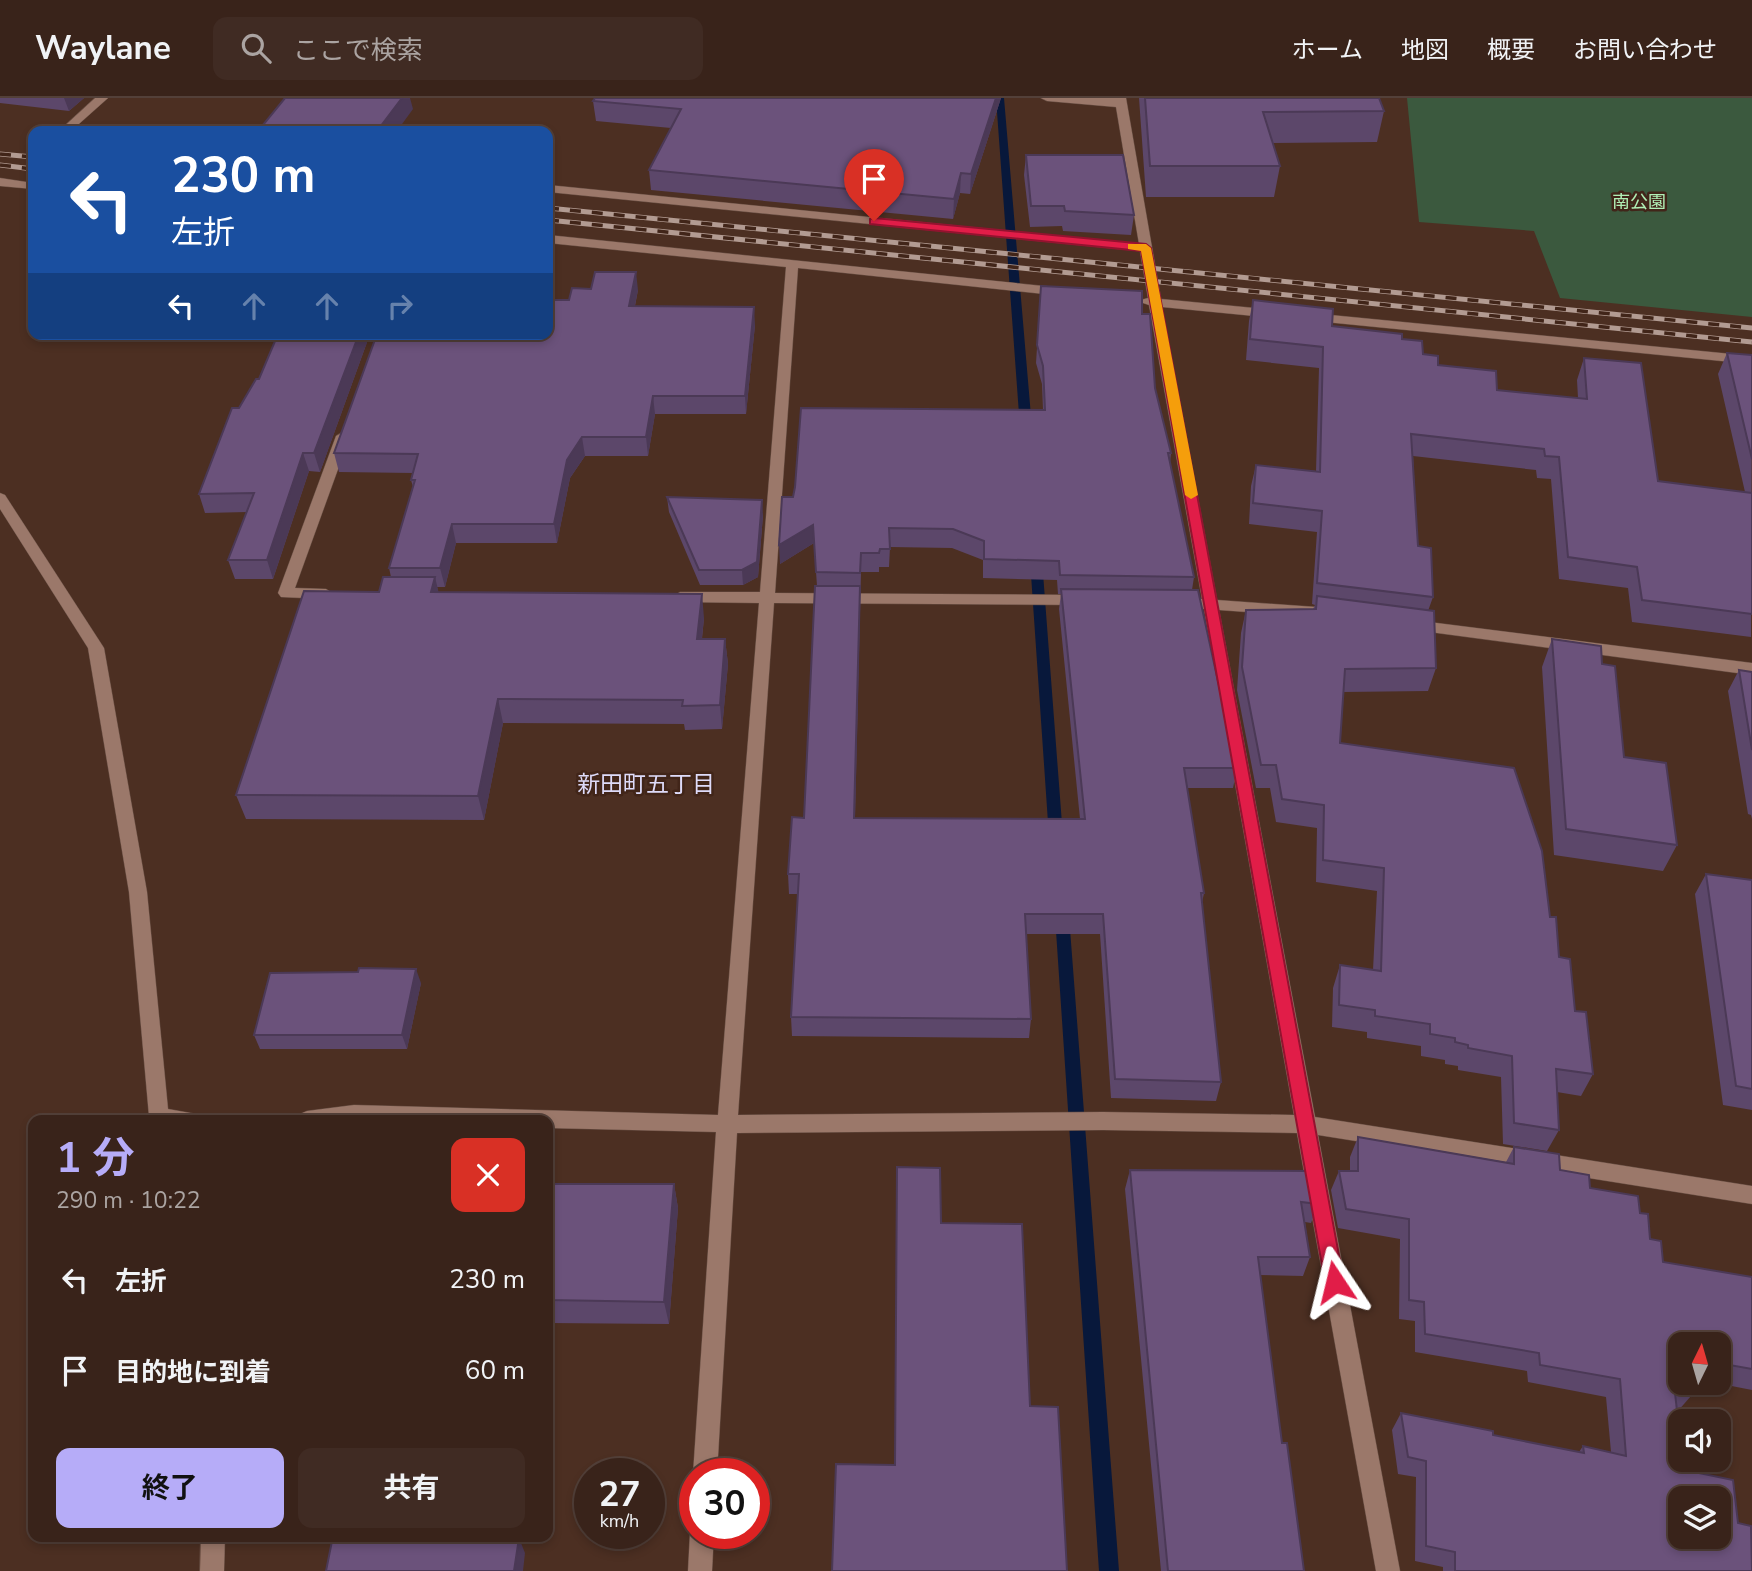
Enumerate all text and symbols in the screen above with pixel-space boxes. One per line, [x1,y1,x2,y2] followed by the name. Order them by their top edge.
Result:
[213,17,703,80] search box
[35,26,171,71] text: Waylane
[237,29,275,67] icon: search
[293,33,423,68] text: ここで検索
[1292,34,1363,66] text: ホーム
[1401,34,1449,66] text: 地図
[1487,34,1535,66] text: 概要
[1573,34,1717,66] text: お問い合わせ
[171,142,315,209] text: 230 m
[844,149,904,221] pin
[56,154,147,245] icon: left
[855,160,893,198] icon: arrive
[1612,190,1666,214] park label: 南公園
[171,211,235,254] text: 左折
[162,287,200,325] icon: left
[235,287,273,325] icon: ahead
[308,287,346,325] icon: ahead
[381,287,419,325] icon: right
[577,769,715,800] district label: 新田町五丁目
[56,1130,135,1187] text: 1 分
[451,1138,525,1212] button: close
[56,1185,201,1216] text: 290 m · 10:22
[1298,1245,1372,1319] position arrow
[56,1261,94,1299] icon: left
[449,1262,525,1297] text: 230 m
[115,1264,167,1299] text: 左折
[1668,1332,1731,1395] north arrow
[1668,1332,1731,1549] map controls
[56,1352,94,1390] icon: arrive
[465,1353,525,1388] text: 60 m
[115,1355,271,1390] text: 目的地に到着
[1668,1409,1731,1472] button: sound
[56,1448,284,1528] button: 終了
[298,1448,525,1528] button: 共有
[679,1458,770,1549] speed limit sign: 30
[598,1471,641,1518] text: 27
[1668,1486,1731,1549] button: layers
[600,1509,639,1533] text: km/h

